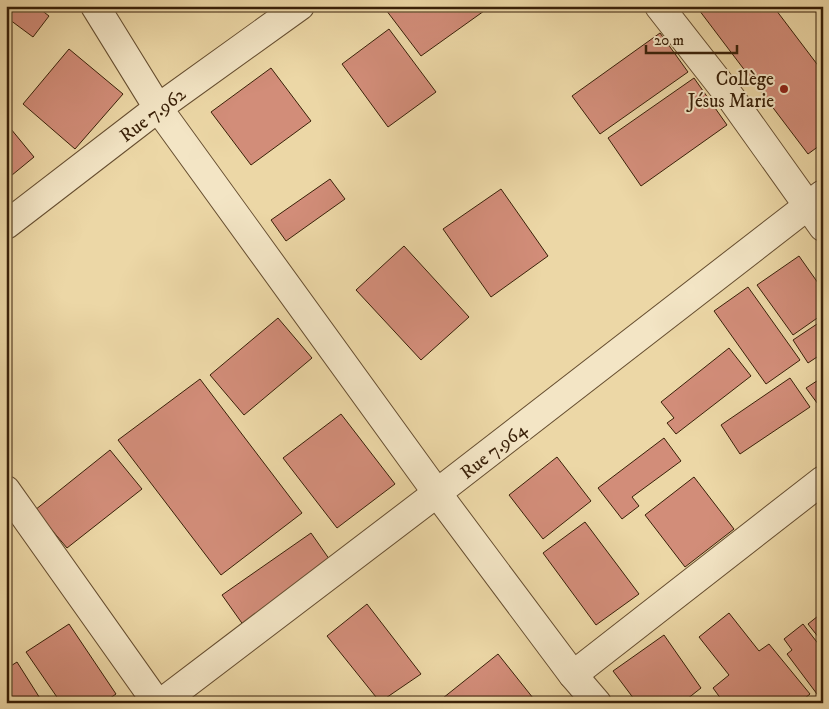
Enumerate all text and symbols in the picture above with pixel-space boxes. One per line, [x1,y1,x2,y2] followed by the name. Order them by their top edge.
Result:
[646,22,738,54] scale bar
[654,31,684,50] text: 20 m
[686,68,774,113] place label: Collège Jésus Marie
[115,82,191,148] street label: Rue 7.962
[778,83,790,95] marker: Collège Jésus Marie
[456,417,533,484] street label: Rue 7.964

